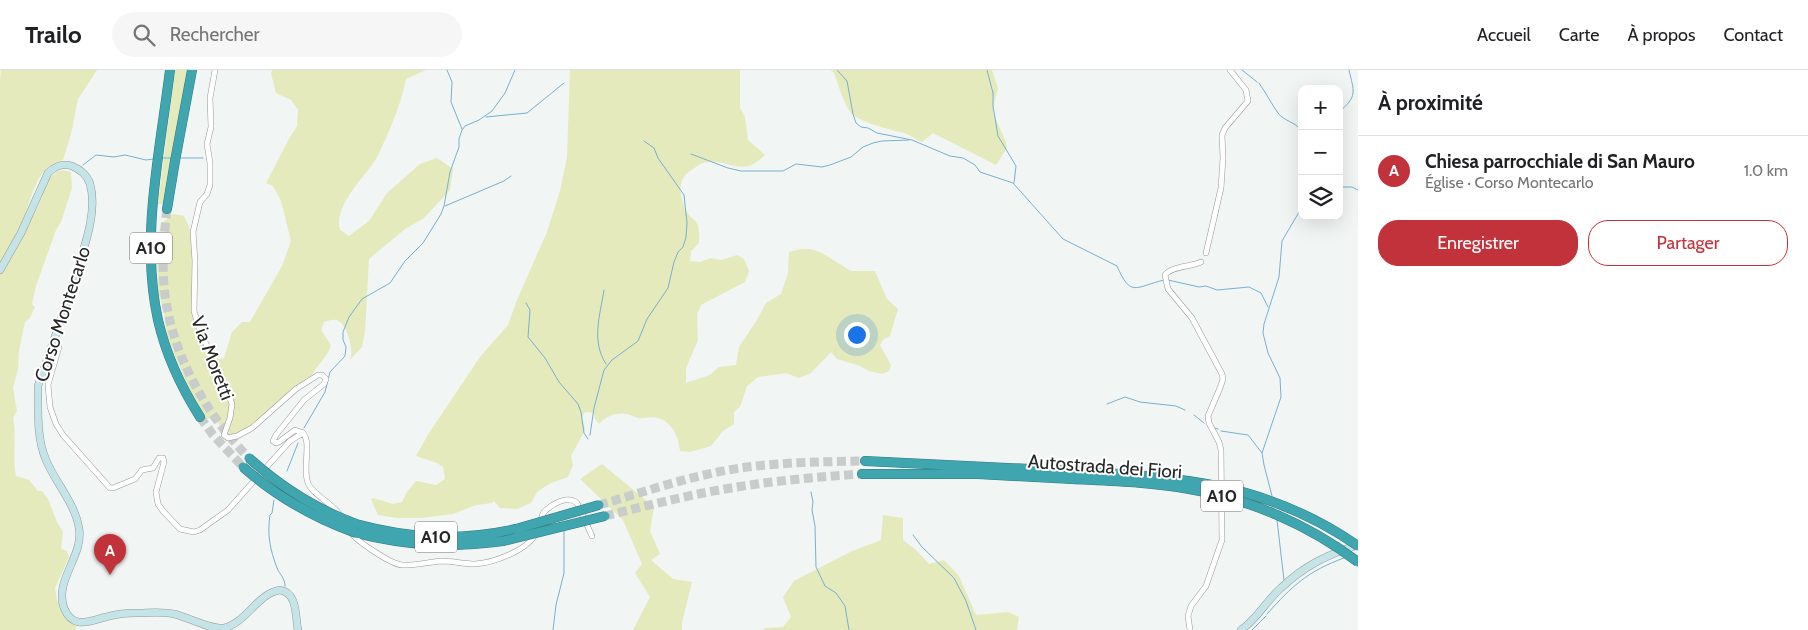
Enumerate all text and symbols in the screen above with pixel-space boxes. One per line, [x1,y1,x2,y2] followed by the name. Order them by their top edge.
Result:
[112,12,462,57] search box
[25,20,82,49] text: Trailo
[130,21,158,49] icon: search
[170,23,260,46] text: Rechercher
[1477,24,1531,46] text: Accueil
[1559,24,1599,46] text: Carte
[1627,24,1695,46] text: À propos
[1723,24,1783,46] text: Contact
[1298,85,1343,220] map controls
[1298,85,1343,130] button: +
[1378,90,1483,115] text: À proximité
[1298,130,1343,175] button: −
[1425,150,1695,173] text: Chiesa parrocchiale di San Mauro
[1389,161,1399,180] text: A
[1744,161,1788,180] text: 1.0 km
[1425,173,1594,192] text: Église · Corso Montecarlo
[1298,175,1343,220] button: layers
[1378,220,1578,266] button: Enregistrer
[1588,220,1788,266] button: Partager
[130,232,172,264] road number: A10
[30,243,95,385] street label: Corso Montecarlo
[186,313,239,403] street label: Via Moretti
[844,322,870,348] your location
[1027,450,1183,483] street label: Autostrada dei Fiori
[1201,481,1243,512] road number: A10
[415,522,457,552] road number: A10
[94,534,126,575] pin: A

